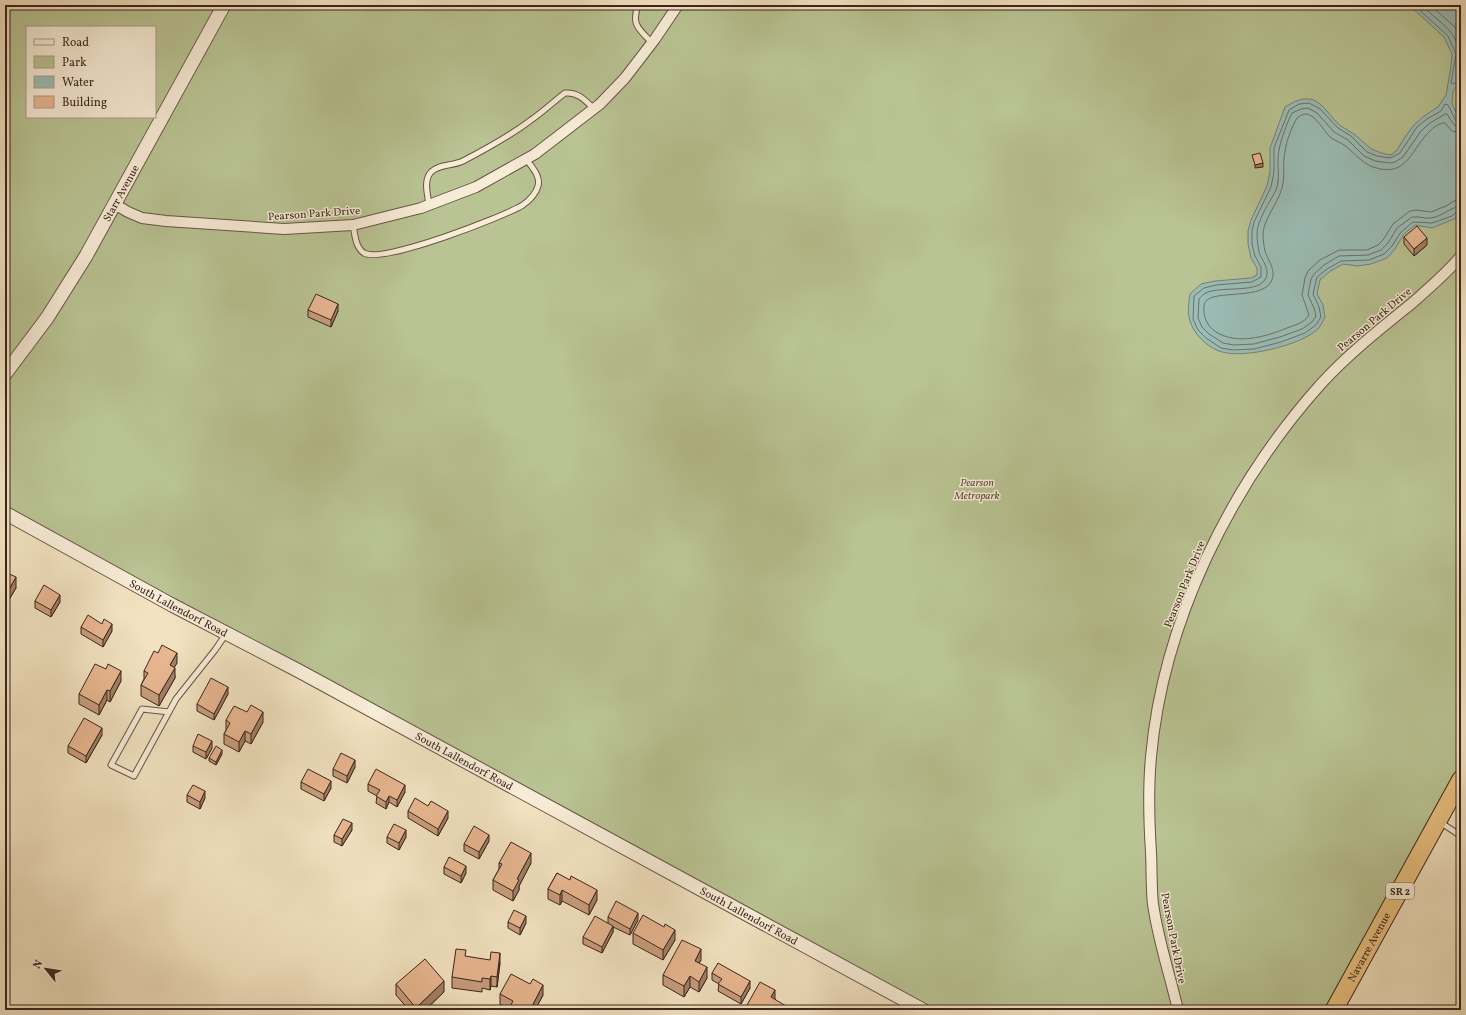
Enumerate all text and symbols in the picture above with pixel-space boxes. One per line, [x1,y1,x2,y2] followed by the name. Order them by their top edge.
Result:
[26,26,156,118] legend
[62,35,89,51] text: Road
[62,55,87,71] text: Park
[62,75,94,91] text: Water
[62,95,107,111] text: Building
[100,163,144,225] street label: Starr Avenue
[268,204,361,225] street label: Pearson Park Drive
[1335,285,1415,356] street label: Pearson Park Drive
[953,476,1000,504] park label: Pearson Metropark
[1161,539,1210,630] street label: Pearson Park Drive
[126,577,230,642] street label: South Lallendorf Road
[412,729,515,795] street label: South Lallendorf Road
[1386,883,1414,899] road number: SR 2
[697,884,800,950] street label: South Lallendorf Road
[1156,892,1189,985] street label: Pearson Park Drive
[1345,910,1395,985] street label: Navarre Avenue
[26,949,66,989] north arrow
[30,958,47,972] text: N

